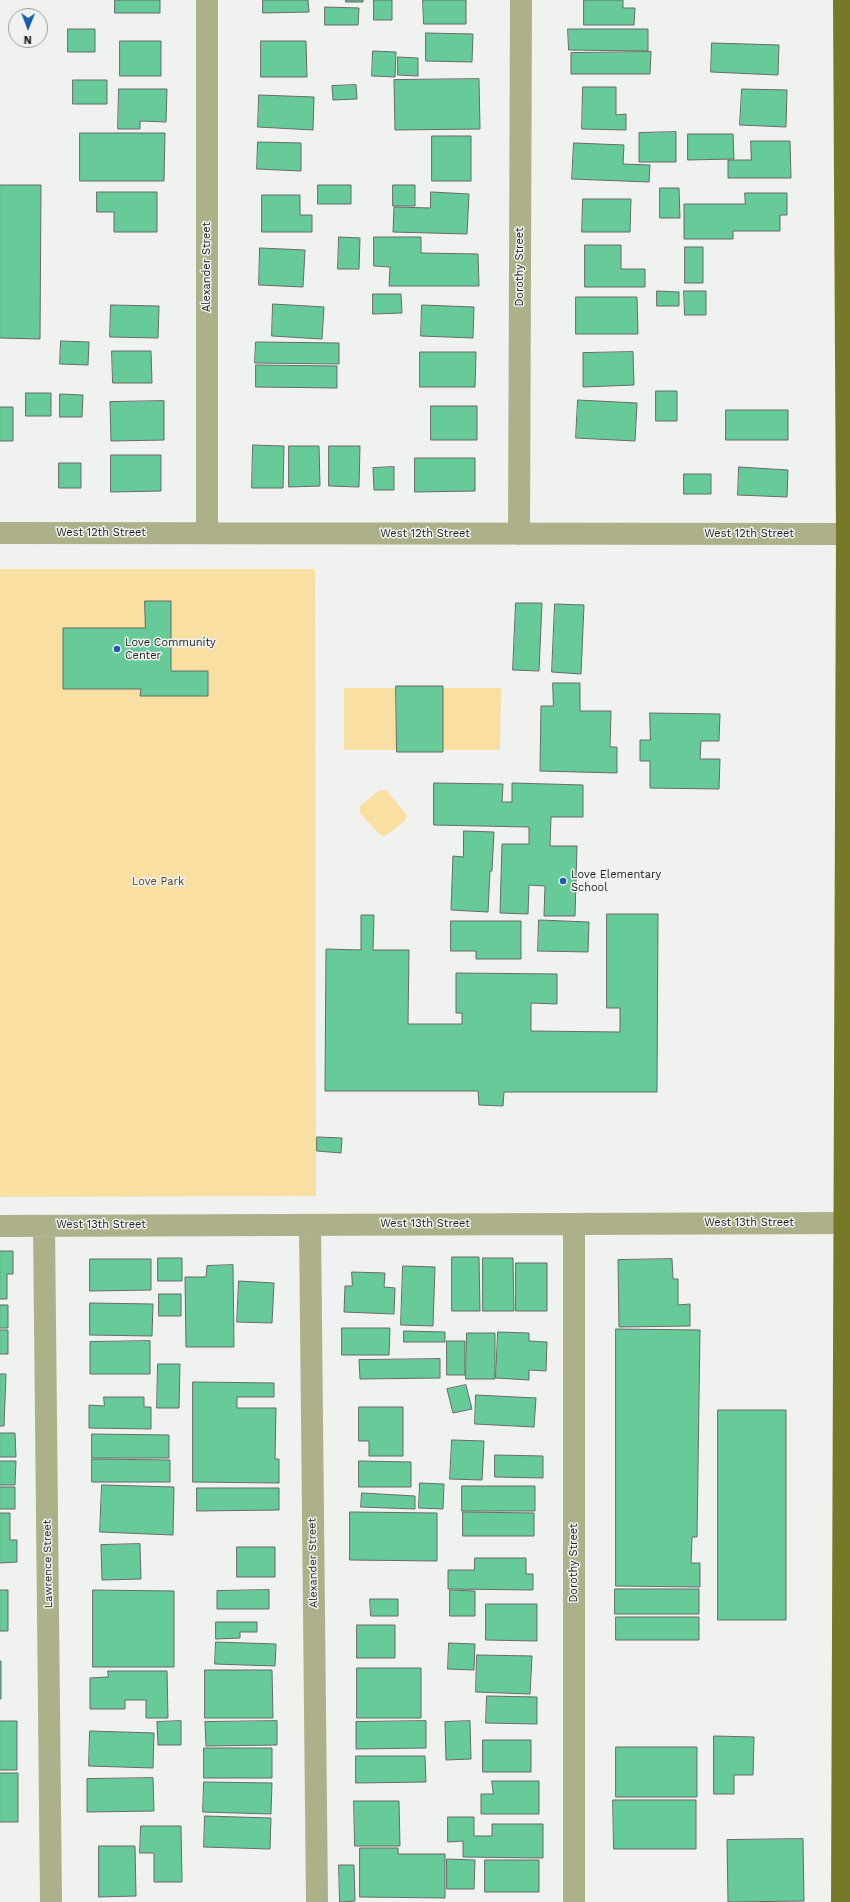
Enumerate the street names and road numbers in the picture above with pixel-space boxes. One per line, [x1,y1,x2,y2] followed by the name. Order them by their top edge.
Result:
[200,222,214,312] street label: Alexander Street
[513,227,527,307] street label: Dorothy Street
[56,526,146,540] street label: West 12th Street
[380,527,470,541] street label: West 12th Street
[704,527,794,541] street label: West 12th Street
[704,1216,794,1230] street label: West 13th Street
[380,1217,470,1231] street label: West 13th Street
[56,1218,146,1232] street label: West 13th Street
[306,1518,320,1608] street label: Alexander Street
[41,1520,55,1608] street label: Lawrence Street
[567,1523,581,1603] street label: Dorothy Street

